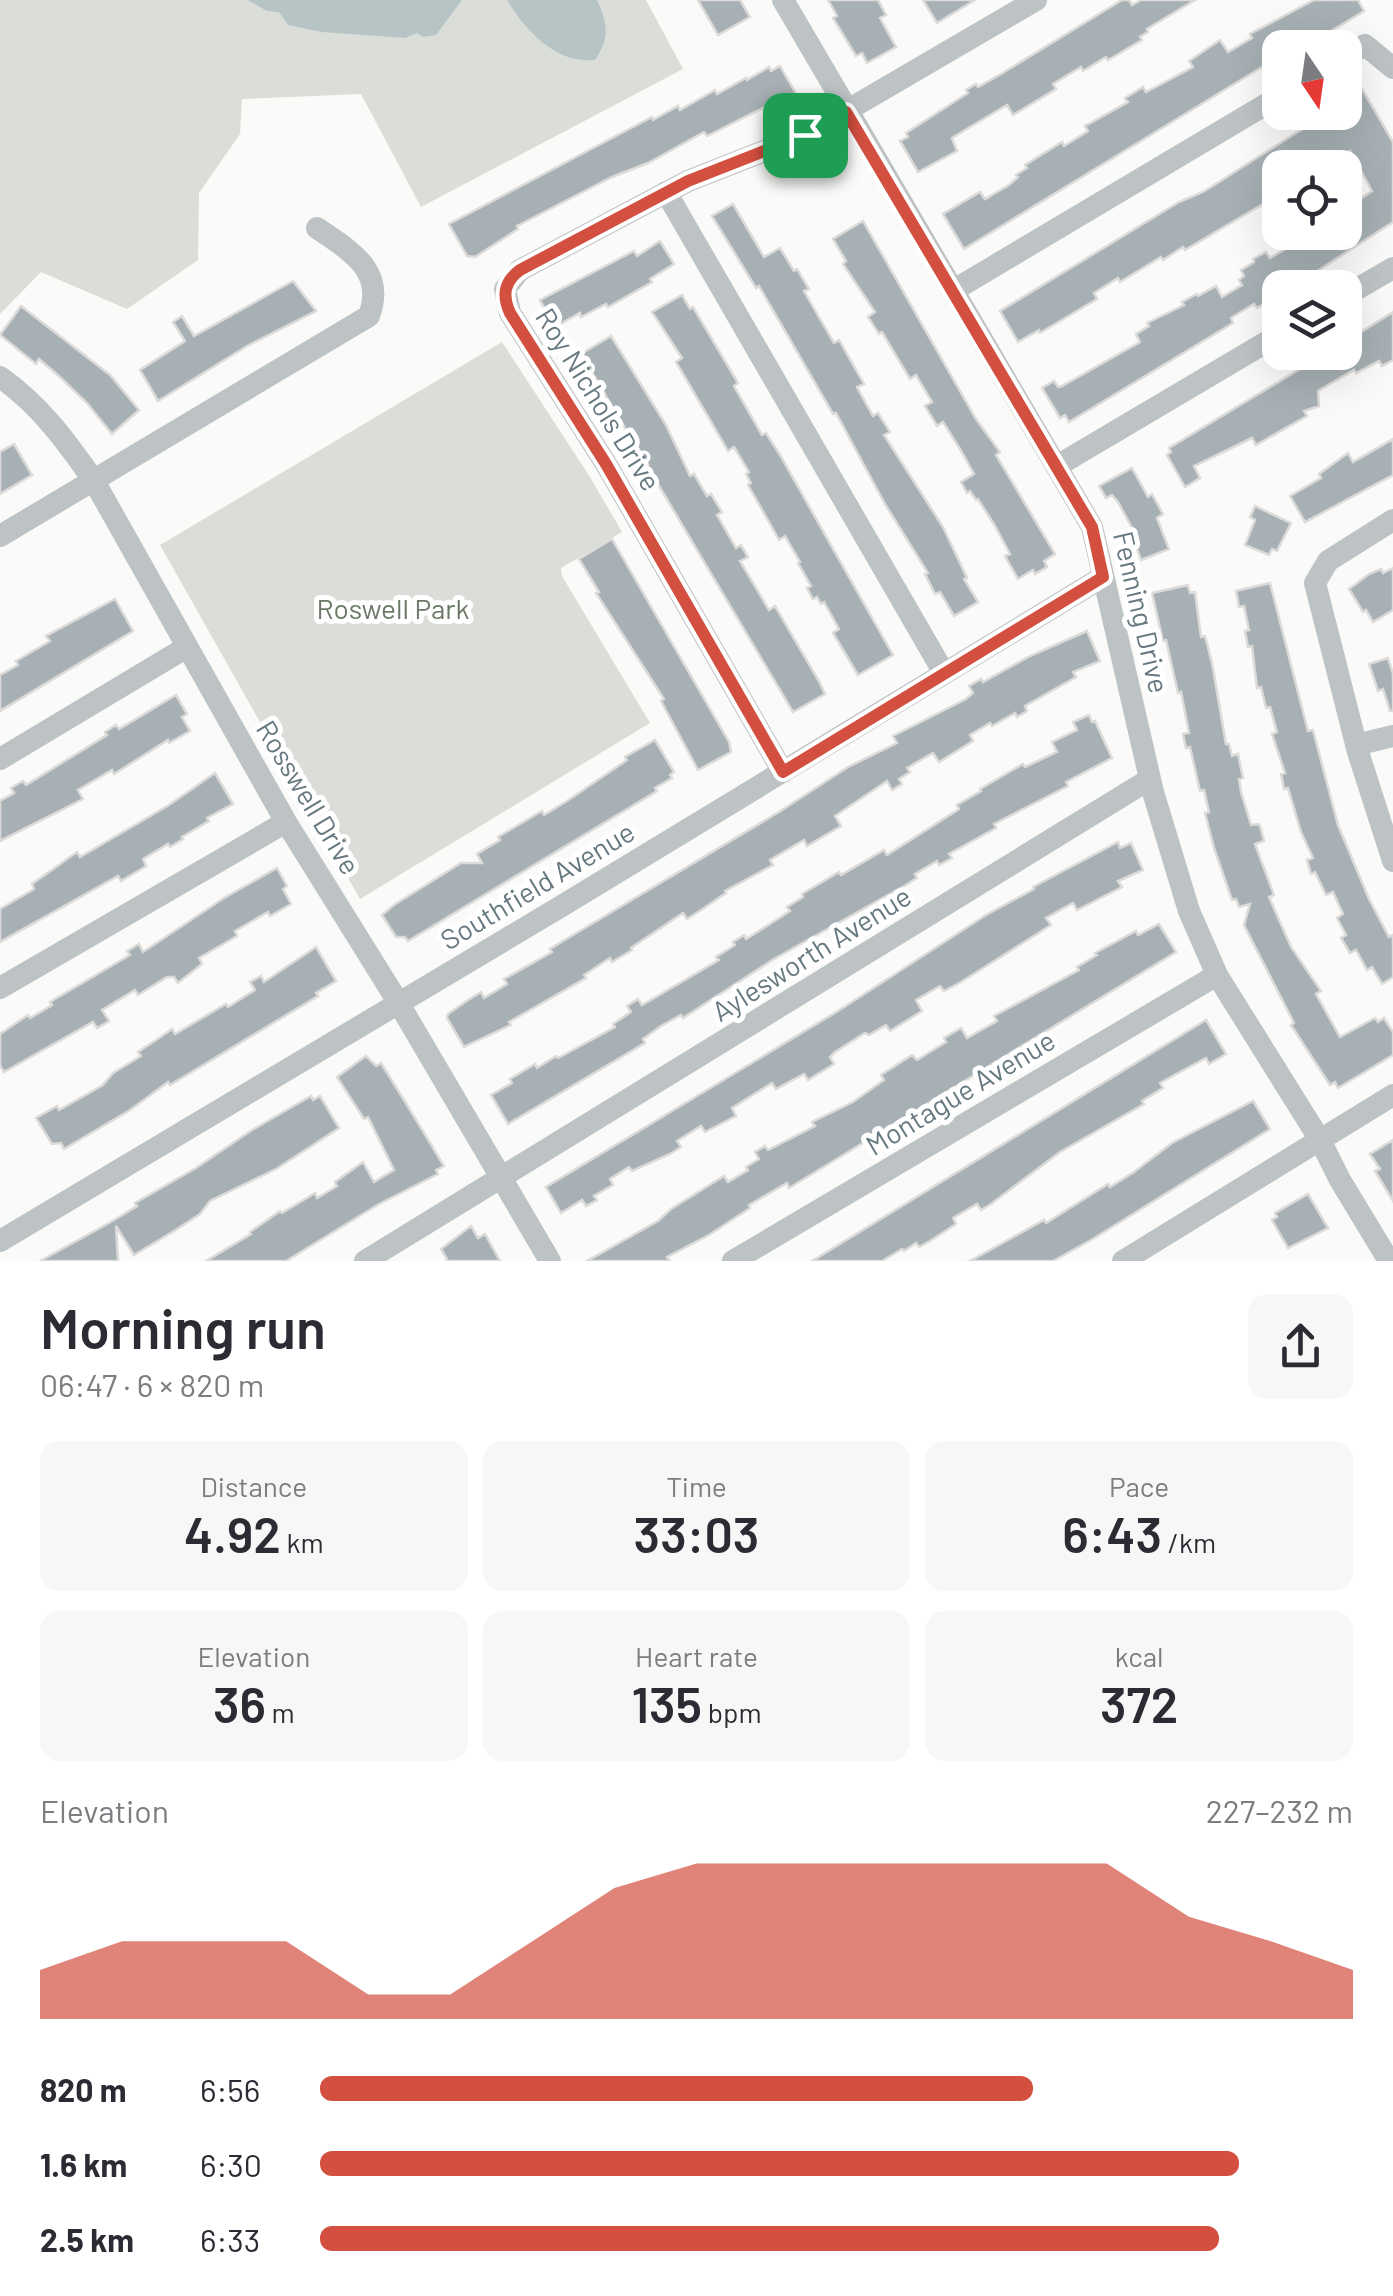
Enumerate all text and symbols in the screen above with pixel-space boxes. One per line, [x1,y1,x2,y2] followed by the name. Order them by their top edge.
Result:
[1262,30,1362,130] north arrow
[1262,30,1362,370] map controls
[763,93,848,178] pin
[778,108,833,163] icon: arrive
[1262,150,1362,250] button: locate
[1262,270,1362,370] button: layers
[529,301,669,497] street label: Roy Nichols Drive
[1107,528,1177,696] street label: Fenning Drive
[316,591,470,625] park label: Roswell Park
[250,714,368,880] street label: Rosswell Drive
[434,814,640,956] street label: Southfield Avenue
[705,878,917,1028] street label: Aylesworth Avenue
[859,1022,1061,1162] street label: Montague Avenue
[40,1294,326,1360] text: Morning run
[1248,1294,1353,1399] button: share
[40,1365,264,1403] text: 06:47 · 6 × 820 m
[200,1469,307,1503] text: Distance
[666,1469,727,1503] text: Time
[1109,1469,1169,1503] text: Pace
[184,1503,281,1563] text: 4.92
[634,1503,759,1563] text: 33:03
[1062,1503,1162,1563] text: 6:43
[281,1525,324,1559] text: km
[1162,1525,1216,1559] text: /km
[197,1639,310,1673] text: Elevation
[635,1639,758,1673] text: Heart rate
[1115,1639,1164,1673] text: kcal
[213,1673,266,1733] text: 36
[631,1673,702,1733] text: 135
[1100,1673,1178,1733] text: 372
[266,1695,295,1729] text: m
[702,1695,762,1729] text: bpm
[40,1791,169,1829] text: Elevation
[1206,1791,1353,1829] text: 227–232 m
[40,2070,127,2108] text: 820 m
[200,2070,260,2108] text: 6:56
[40,2145,127,2183] text: 1.6 km
[200,2145,262,2183] text: 6:30
[40,2220,134,2258] text: 2.5 km
[200,2220,260,2258] text: 6:33

